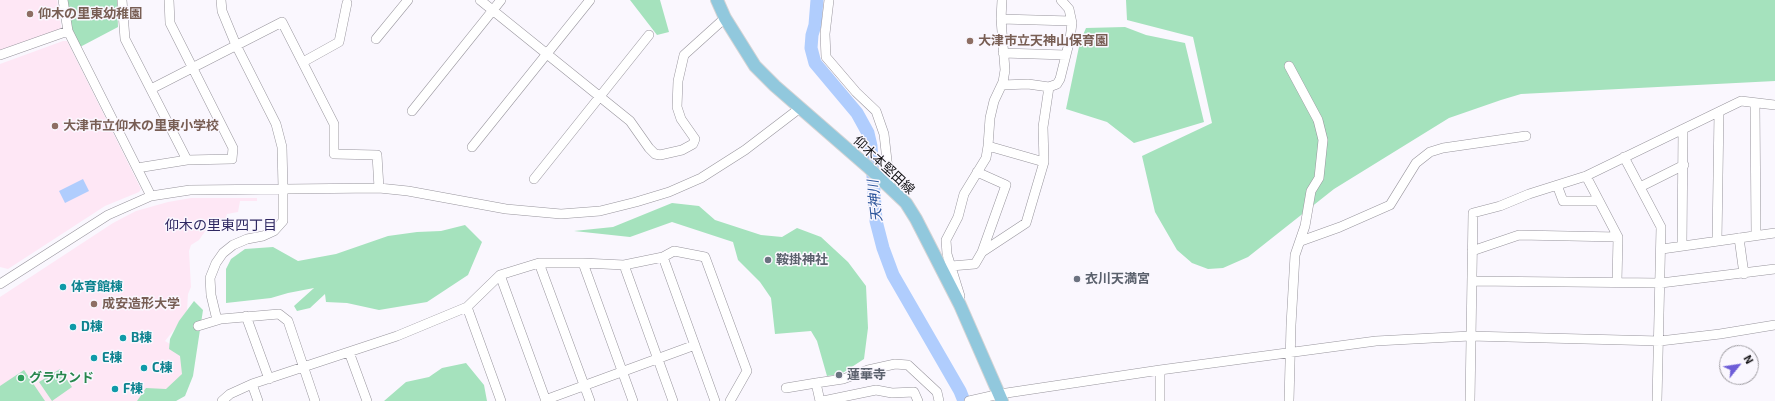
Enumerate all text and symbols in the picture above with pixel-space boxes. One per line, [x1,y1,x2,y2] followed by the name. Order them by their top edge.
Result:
[38,6,142,22] place label: 仰木の里東幼稚園
[25,9,35,19] marker: 仰木の里東幼稚園
[978,33,1108,49] place label: 大津市立天神山保育園
[965,36,975,46] marker: 大津市立天神山保育園
[63,118,219,134] place label: 大津市立仰木の里東小学校
[50,121,60,131] marker: 大津市立仰木の里東小学校
[850,133,918,197] street label: 仰木本堅田線
[864,179,886,223] water label: 天神川
[165,217,277,233] district label: 仰木の里東四丁目
[776,252,828,268] place label: 鞍掛神社
[763,255,773,265] marker: 鞍掛神社
[1085,271,1150,287] place label: 衣川天満宮
[1072,274,1082,284] marker: 衣川天満宮
[71,279,123,295] place label: 体育館棟
[58,282,68,292] marker: 体育館棟
[102,296,180,312] place label: 成安造形大学
[89,299,99,309] marker: 成安造形大学
[81,319,103,335] place label: D棟
[68,322,78,332] marker: D棟
[131,330,152,346] place label: B棟
[118,333,128,343] marker: B棟
[1719,345,1759,385] north arrow
[102,350,123,366] place label: E棟
[89,353,99,363] marker: E棟
[1741,353,1757,366] text: N
[152,360,173,376] place label: C棟
[139,363,149,373] marker: C棟
[847,367,886,383] place label: 蓮華寺
[29,370,94,386] place label: グラウンド
[834,370,844,380] marker: 蓮華寺
[16,373,26,383] marker: グラウンド
[123,381,143,397] place label: F棟
[110,384,120,394] marker: F棟

